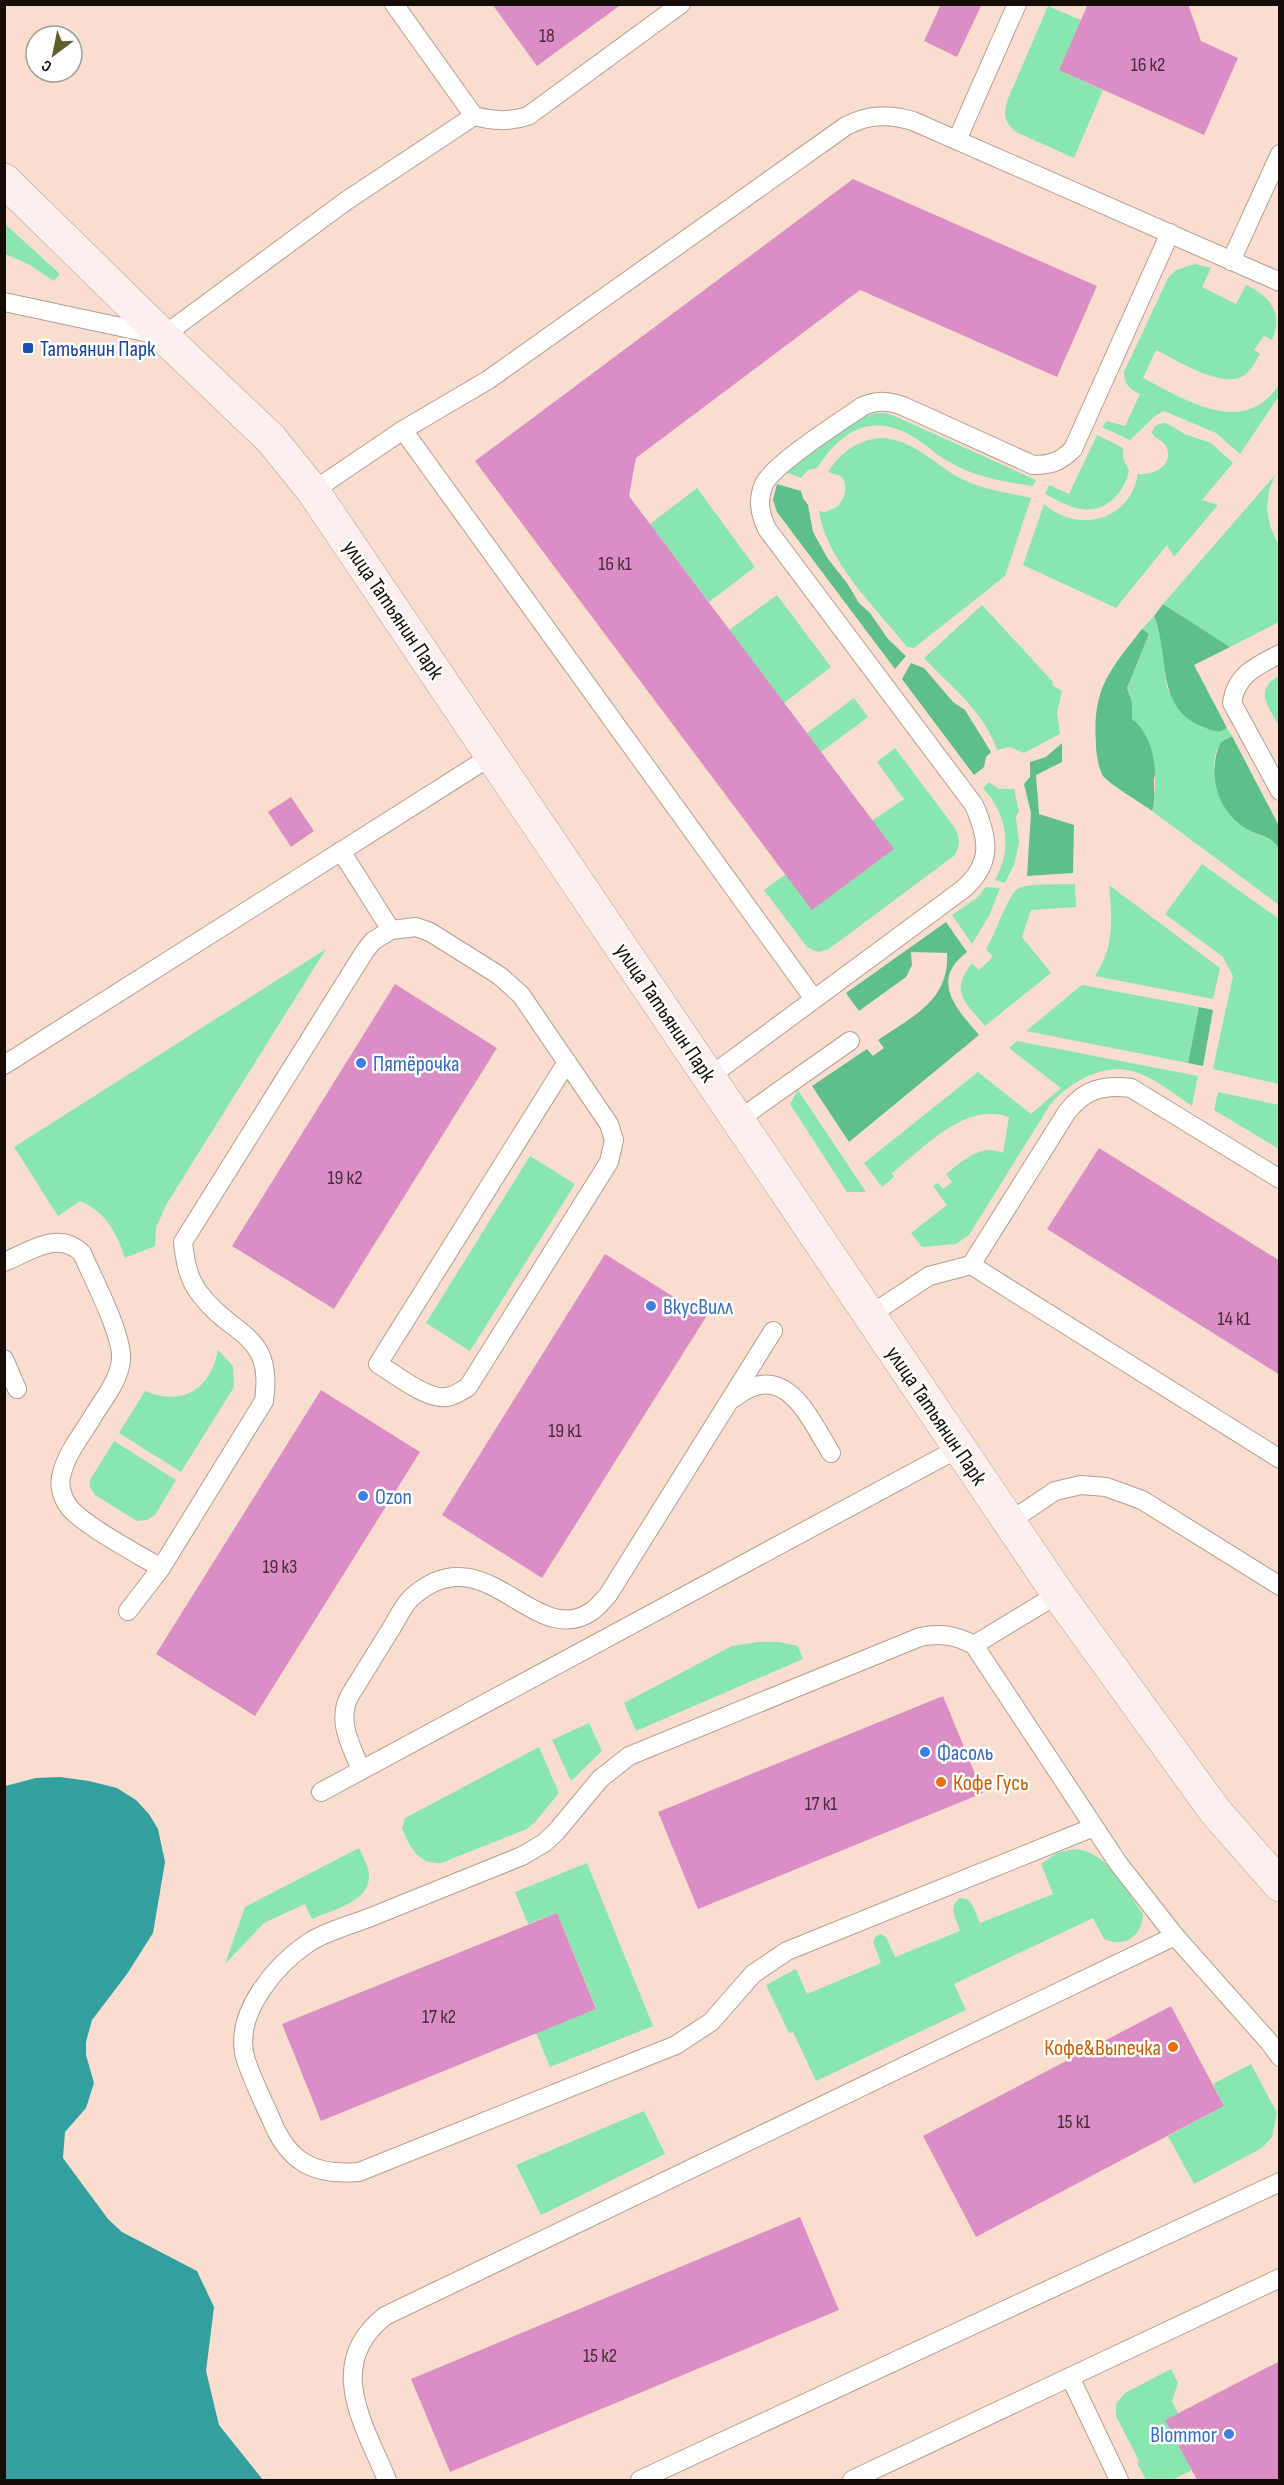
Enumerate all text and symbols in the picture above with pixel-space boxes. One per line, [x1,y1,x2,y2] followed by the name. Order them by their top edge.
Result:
[24,24,84,84] north arrow
[539,24,555,48] house number: 18
[1131,53,1165,77] house number: 16 к2
[38,55,55,76] text: С
[40,336,156,363] place label: Татьянин Парк
[21,341,35,355] marker: Татьянин Парк
[336,535,450,685] street label: улица Татьянин Парк
[598,552,632,576] house number: 16 к1
[608,938,722,1088] street label: улица Татьянин Парк
[373,1051,460,1078] place label: Пятёрочка
[354,1056,368,1070] marker: Пятёрочка
[328,1166,362,1190] house number: 19 к2
[663,1294,733,1321] place label: ВкусВилл
[644,1299,658,1313] marker: ВкусВилл
[1217,1307,1251,1331] house number: 14 к1
[879,1341,993,1491] street label: улица Татьянин Парк
[548,1419,582,1443] house number: 19 к1
[375,1484,412,1511] place label: Ozon
[356,1489,370,1503] marker: Ozon
[263,1555,297,1579] house number: 19 к3
[937,1740,993,1767] place label: Фасоль
[918,1745,932,1759] marker: Фасоль
[953,1770,1029,1797] place label: Кофе Гусь
[934,1775,948,1789] marker: Кофе Гусь
[805,1792,837,1816] house number: 17 к1
[422,2005,456,2029] house number: 17 к2
[1044,2035,1161,2062] place label: Кофе&Выпечка
[1166,2040,1180,2054] marker: Кофе&Выпечка
[1058,2110,1090,2134] house number: 15 к1
[583,2344,617,2368] house number: 15 к2
[1150,2422,1217,2449] place label: Blommor
[1222,2427,1236,2441] marker: Blommor

